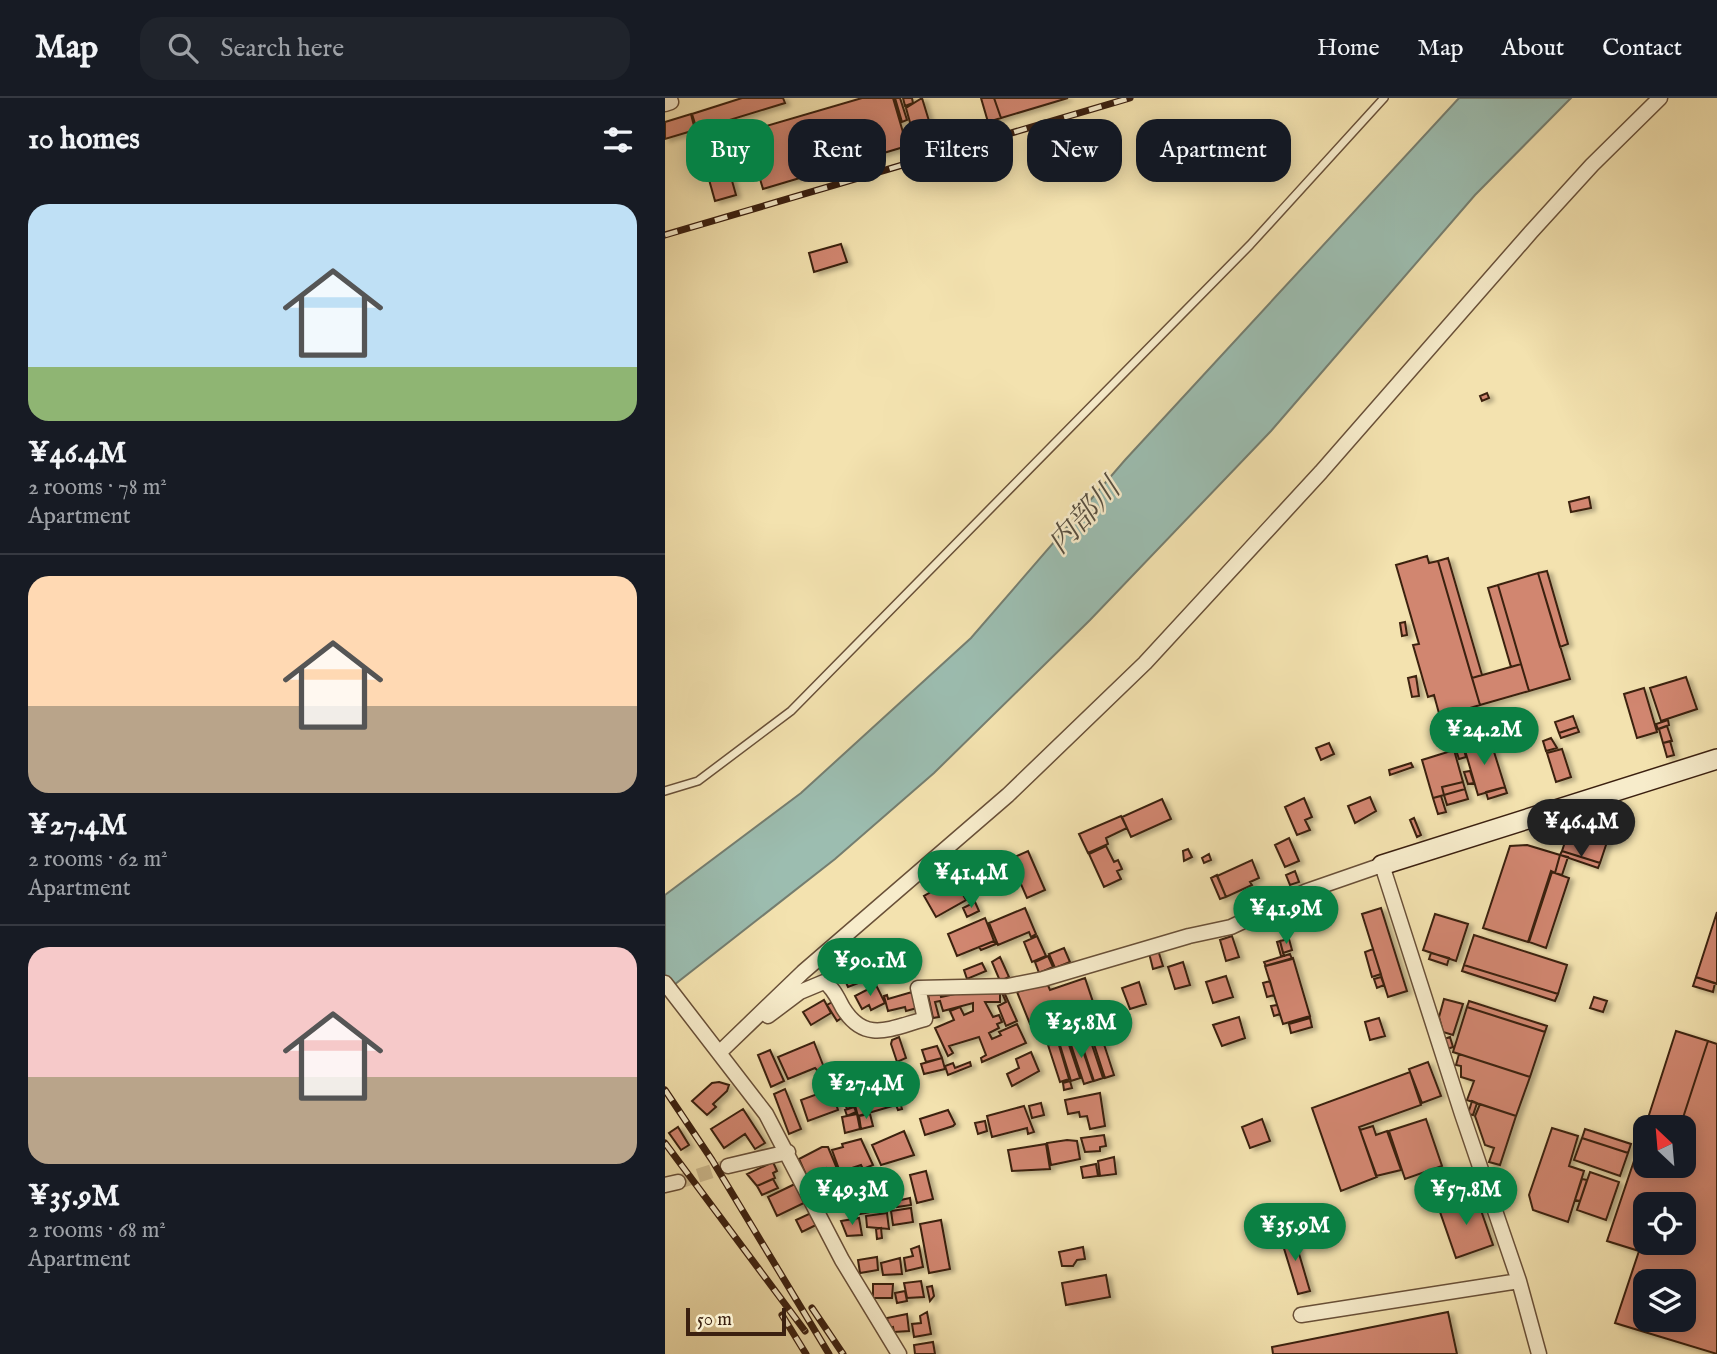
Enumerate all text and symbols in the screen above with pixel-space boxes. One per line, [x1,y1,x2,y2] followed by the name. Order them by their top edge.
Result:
[140,17,630,80] search box
[35,27,98,69] text: Map
[164,29,202,67] icon: search
[220,32,344,65] text: Search here
[1317,33,1380,64] text: Home
[1418,33,1464,64] text: Map
[1502,33,1564,64] text: About
[1602,33,1682,64] text: Contact
[686,119,774,182] chip: Buy
[788,119,886,182] chip: Rent
[900,119,1013,182] chip: Filters
[1027,119,1122,182] chip: New
[1136,119,1291,182] chip: Apartment
[28,121,140,159] text: 10 homes
[599,121,637,159] icon: filters
[270,250,396,376] icon: home
[28,435,127,473] text: ¥46.4M
[1040,469,1132,563] water label: 内部川
[28,473,167,502] text: 2 rooms · 78 m²
[28,502,131,531] text: Apartment
[270,622,396,748] icon: home
[1427,708,1541,767] pin: ¥24.2M
[1446,715,1522,744] text: ¥24.2M
[1524,800,1638,859] pin: ¥46.4M
[28,807,127,845] text: ¥27.4M
[1543,807,1619,836] text: ¥46.4M
[28,845,168,874] text: 2 rooms · 62 m²
[914,850,1028,910] pin: ¥41.4M
[934,858,1008,887] text: ¥41.4M
[28,874,131,903] text: Apartment
[1229,886,1343,946] pin: ¥41.9M
[1249,894,1323,923] text: ¥41.9M
[813,939,927,998] pin: ¥90.1M
[833,946,907,975] text: ¥90.1M
[270,993,396,1119] icon: home
[1024,1000,1138,1060] pin: ¥25.8M
[1045,1008,1117,1037] text: ¥25.8M
[809,1062,923,1121] pin: ¥27.4M
[828,1069,904,1098] text: ¥27.4M
[1633,1115,1696,1178] north arrow
[1633,1115,1696,1332] map controls
[795,1168,909,1227] pin: ¥49.3M
[1409,1168,1523,1227] pin: ¥57.8M
[815,1175,889,1204] text: ¥49.3M
[1430,1175,1502,1204] text: ¥57.8M
[28,1178,120,1216] text: ¥35.9M
[1633,1192,1696,1255] button: locate
[1238,1204,1352,1263] pin: ¥35.9M
[1260,1211,1330,1240] text: ¥35.9M
[28,1216,166,1245] text: 2 rooms · 68 m²
[28,1245,131,1274] text: Apartment
[1633,1269,1696,1332] button: layers
[686,1305,786,1337] scale bar
[697,1308,732,1332] text: 50 m

